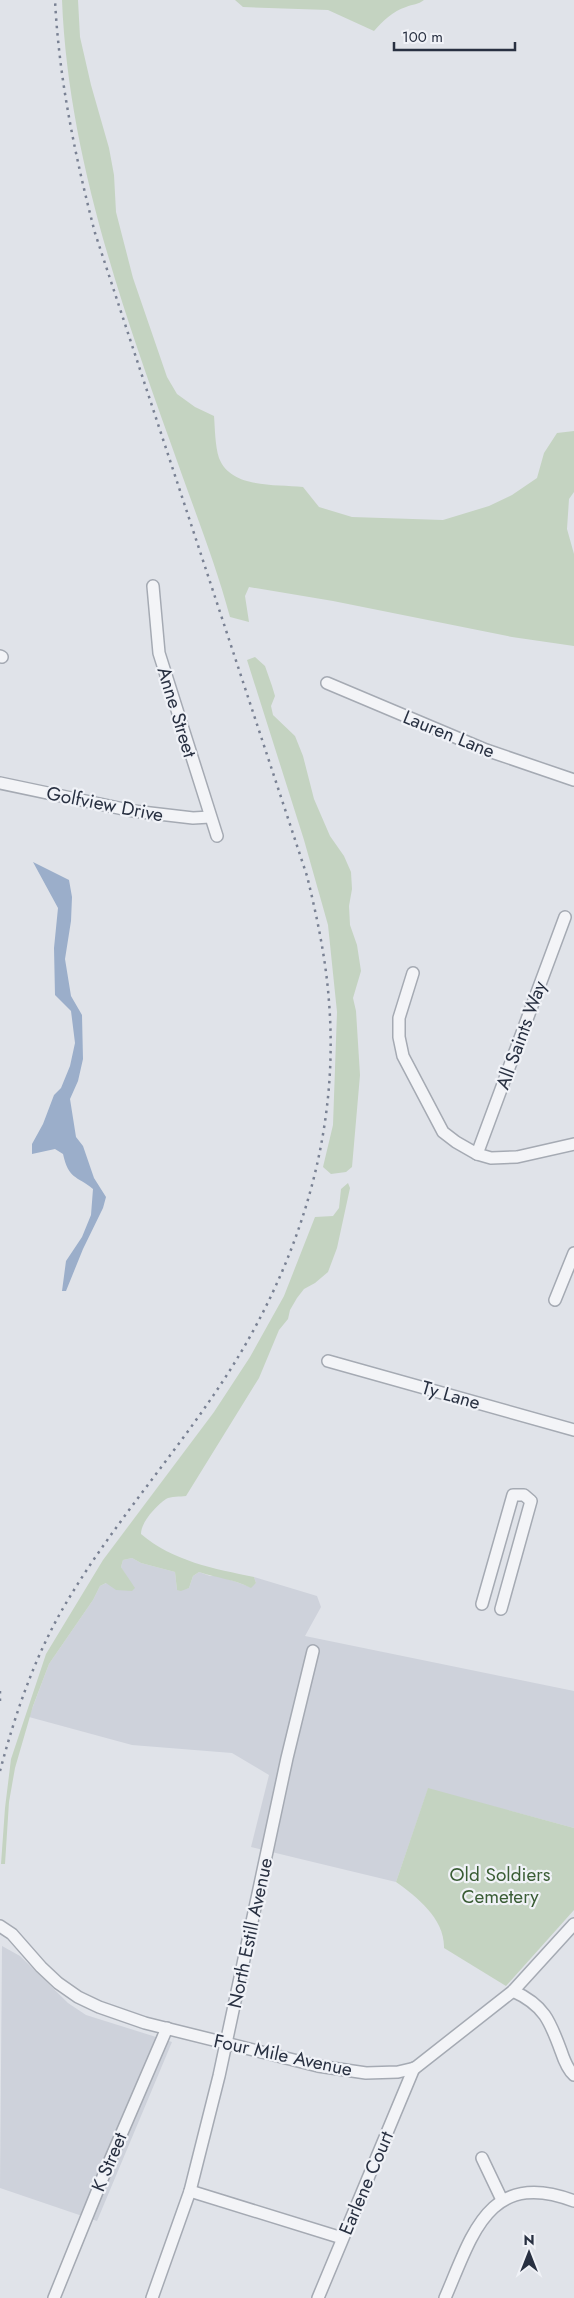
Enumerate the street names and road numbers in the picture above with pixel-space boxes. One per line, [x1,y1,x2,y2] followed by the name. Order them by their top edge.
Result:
[150,663,204,761] street label: Anne Street
[399,703,499,765] street label: Lauren Lane
[44,779,166,829] street label: Golfview Drive
[489,976,553,1093] street label: All Saints Way
[419,1374,484,1416] street label: Ty Lane
[221,1855,279,2011] street label: North Estill Avenue
[211,2027,355,2083] street label: Four Mile Avenue
[332,2127,400,2239] street label: Earlene Court
[85,2128,134,2196] street label: K Street

